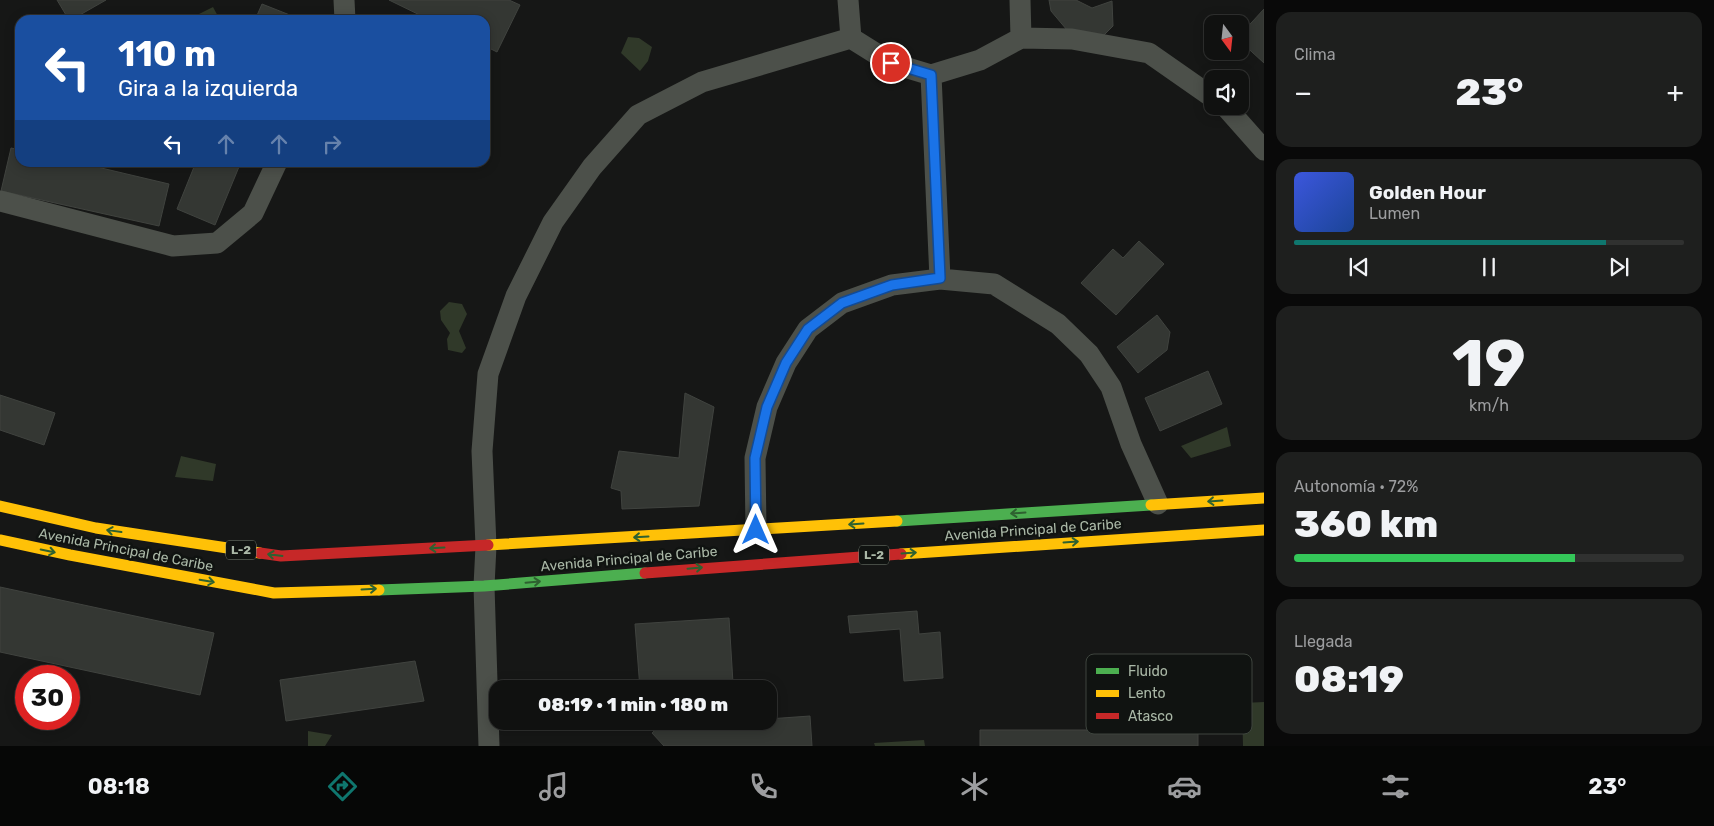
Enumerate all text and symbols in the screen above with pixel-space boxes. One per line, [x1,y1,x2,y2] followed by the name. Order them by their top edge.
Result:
[1204,15,1249,60] north arrow
[1204,15,1249,115] map controls
[118,33,216,75] text: 110 m
[35,35,100,100] icon: left
[870,42,912,84] pin
[1294,45,1335,64] text: Clima
[877,49,905,77] icon: arrive
[1456,69,1523,115] text: 23°
[1204,70,1249,115] button: sound
[118,75,298,102] text: Gira a la izquierda
[1294,76,1312,109] text: −
[1667,76,1684,109] text: +
[159,130,187,158] icon: left
[212,130,240,158] icon: ahead
[265,130,293,158] icon: ahead
[318,130,346,158] icon: right
[1369,181,1486,204] text: Golden Hour
[1369,204,1420,223] text: Lumen
[1345,253,1373,281] icon: previous
[1475,253,1503,281] icon: pause
[1605,253,1633,281] icon: next
[1452,325,1526,402] text: 19
[1469,396,1509,415] text: km/h
[1294,477,1418,496] text: Autonomía · 72%
[1208,496,1224,505] one-way arrow
[1294,501,1438,547] text: 360 km
[729,503,781,555] position arrow
[1011,509,1027,518] one-way arrow
[944,515,1122,545] street label: Avenida Principal de Caribe
[848,519,864,528] one-way arrow
[37,525,215,575] street label: Avenida Principal de Caribe
[106,526,122,536] one-way arrow
[634,532,650,541] one-way arrow
[1063,537,1079,547] one-way arrow
[226,540,256,560] road number: L-2
[540,543,718,575] street label: Avenida Principal de Caribe
[429,544,445,553] one-way arrow
[39,546,55,556] one-way arrow
[859,546,889,564] road number: L-2
[901,548,917,557] one-way arrow
[267,550,283,560] one-way arrow
[687,564,703,573] one-way arrow
[199,576,215,586] one-way arrow
[525,577,541,587] one-way arrow
[360,584,376,593] one-way arrow
[1294,632,1353,651] text: Llegada
[1086,654,1252,734] legend
[1294,656,1404,702] text: 08:19
[1128,663,1168,680] text: Fluido
[15,665,80,730] speed limit sign: 30
[1128,685,1165,702] text: Lento
[538,693,728,716] text: 08:19 · 1 min · 180 m
[1128,708,1173,725] text: Atasco
[325,769,360,804] icon: directions
[536,769,571,804] icon: music
[746,769,781,804] icon: phone
[957,769,992,804] icon: climate
[1167,769,1202,804] icon: car
[1378,769,1413,804] icon: filters
[88,773,150,800] text: 08:18
[1588,773,1626,800] text: 23°

